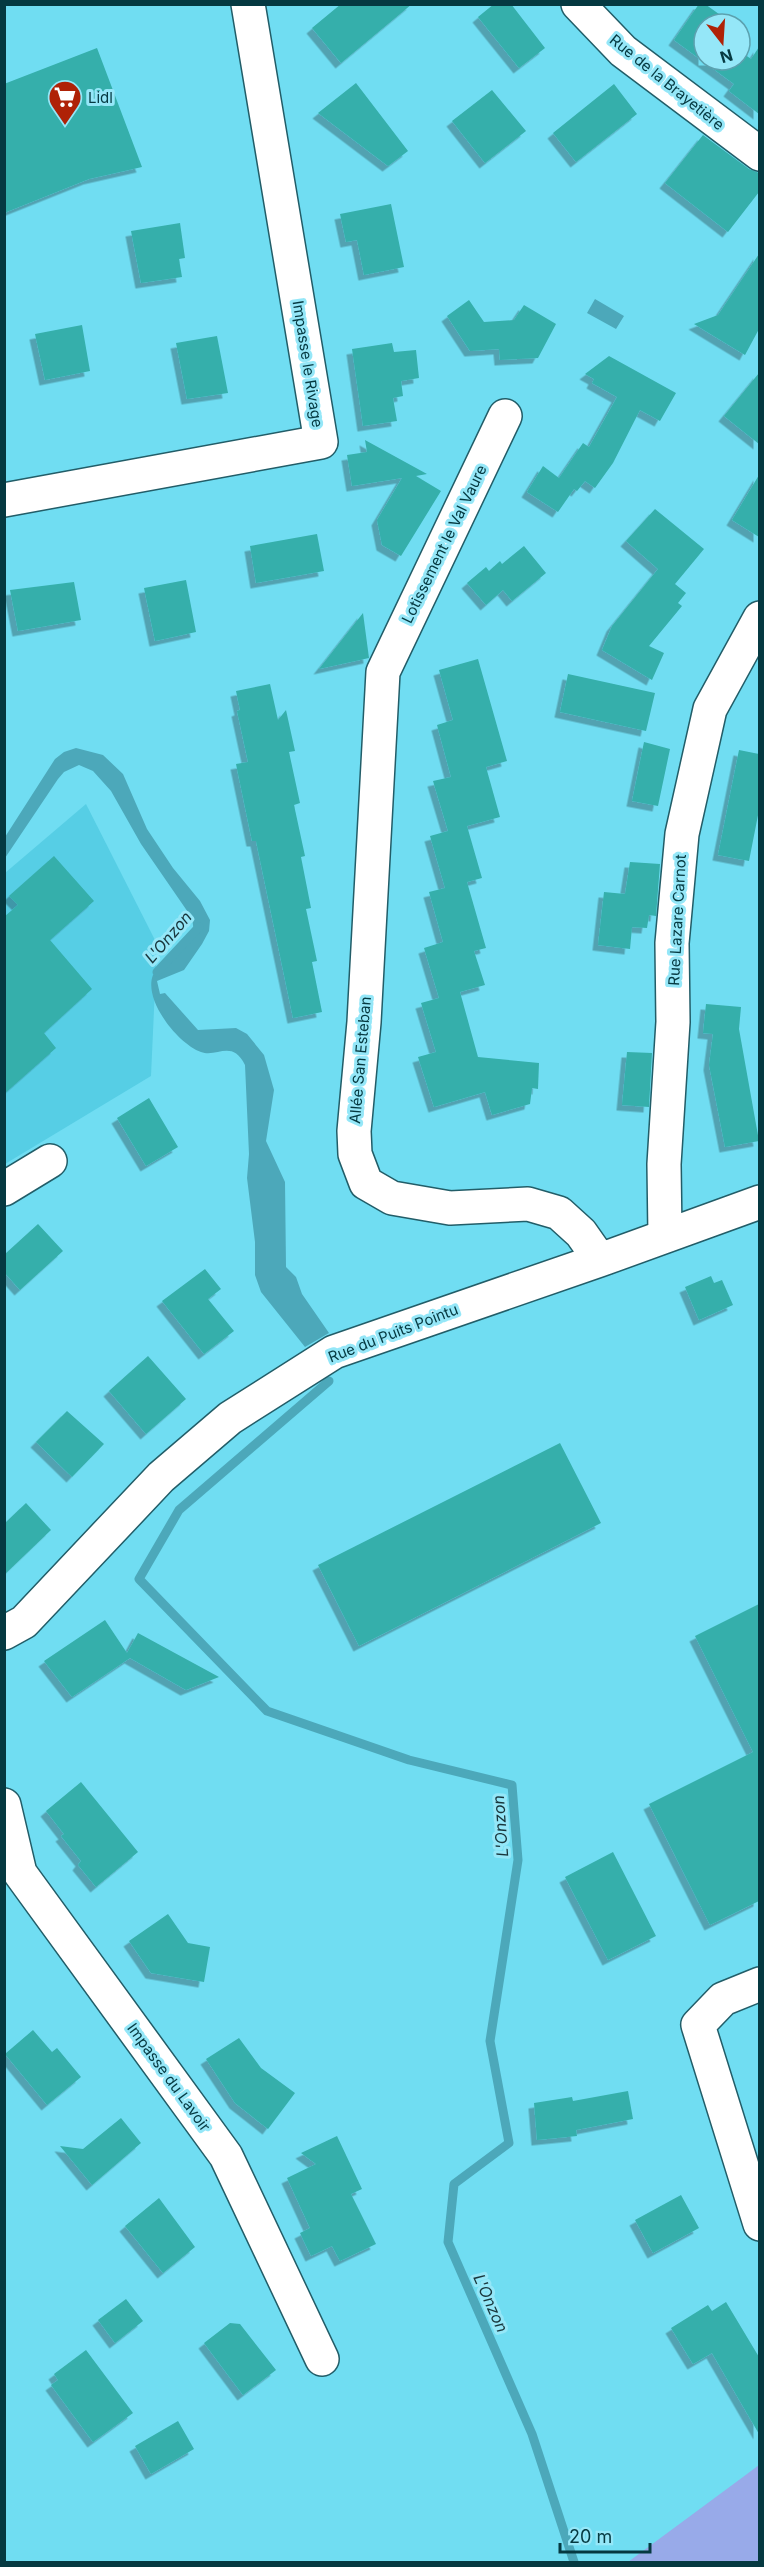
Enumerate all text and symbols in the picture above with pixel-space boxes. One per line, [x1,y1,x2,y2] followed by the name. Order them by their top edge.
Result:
[692,12,752,72] north arrow
[606,30,728,134] street label: Rue de la Brayetière
[718,45,735,68] text: N
[47,79,83,126] supermarket icon: Lidl
[88,88,113,107] place label: Lidl
[289,299,327,429] street label: Impasse le Rivage
[397,462,491,626] street label: Lotissement le Val Vaure
[664,854,690,986] street label: Rue Lazare Carnot
[140,907,196,967] water label: L'Onzon
[345,996,375,1124] street label: Allée San Esteban
[325,1299,461,1367] street label: Rue du Puits Pointu
[488,1795,512,1857] water label: L'Onzon
[123,2019,215,2135] street label: Impasse du Lavoir
[469,2271,513,2335] water label: L'Onzon
[560,2516,650,2554] scale bar
[569,2526,612,2547] text: 20 m

